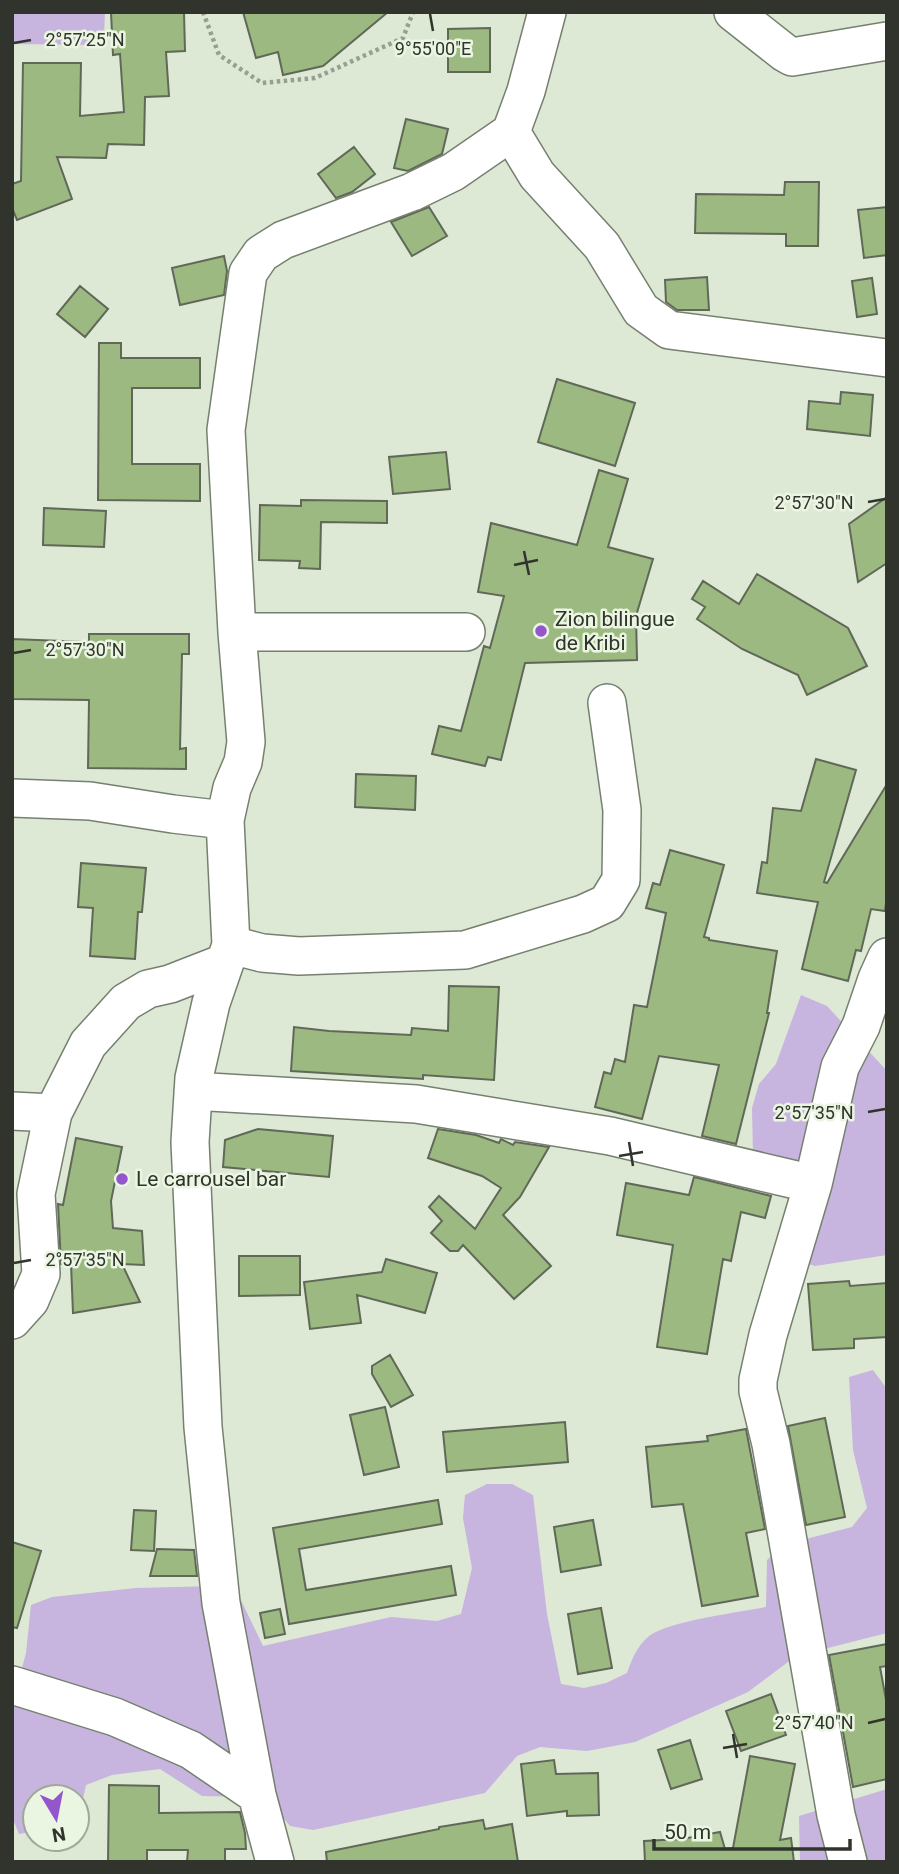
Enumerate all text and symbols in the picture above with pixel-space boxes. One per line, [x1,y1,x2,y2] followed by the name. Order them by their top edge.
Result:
[45,29,125,50] text: 2°57'25"N
[395,38,471,59] text: 9°55'00"E
[774,492,854,513] text: 2°57'30"N
[555,607,675,655] place label: Zion bilingue de Kribi
[533,623,549,639] marker: Zion bilingue de Kribi
[45,639,125,660] text: 2°57'30"N
[774,1102,854,1123] text: 2°57'35"N
[136,1167,286,1191] place label: Le carrousel bar
[114,1171,130,1187] marker: Le carrousel bar
[45,1249,125,1270] text: 2°57'35"N
[774,1712,854,1733] text: 2°57'40"N
[21,1783,91,1853] north arrow
[654,1808,850,1852] scale bar
[664,1820,711,1844] text: 50 m
[50,1822,67,1847] text: N

